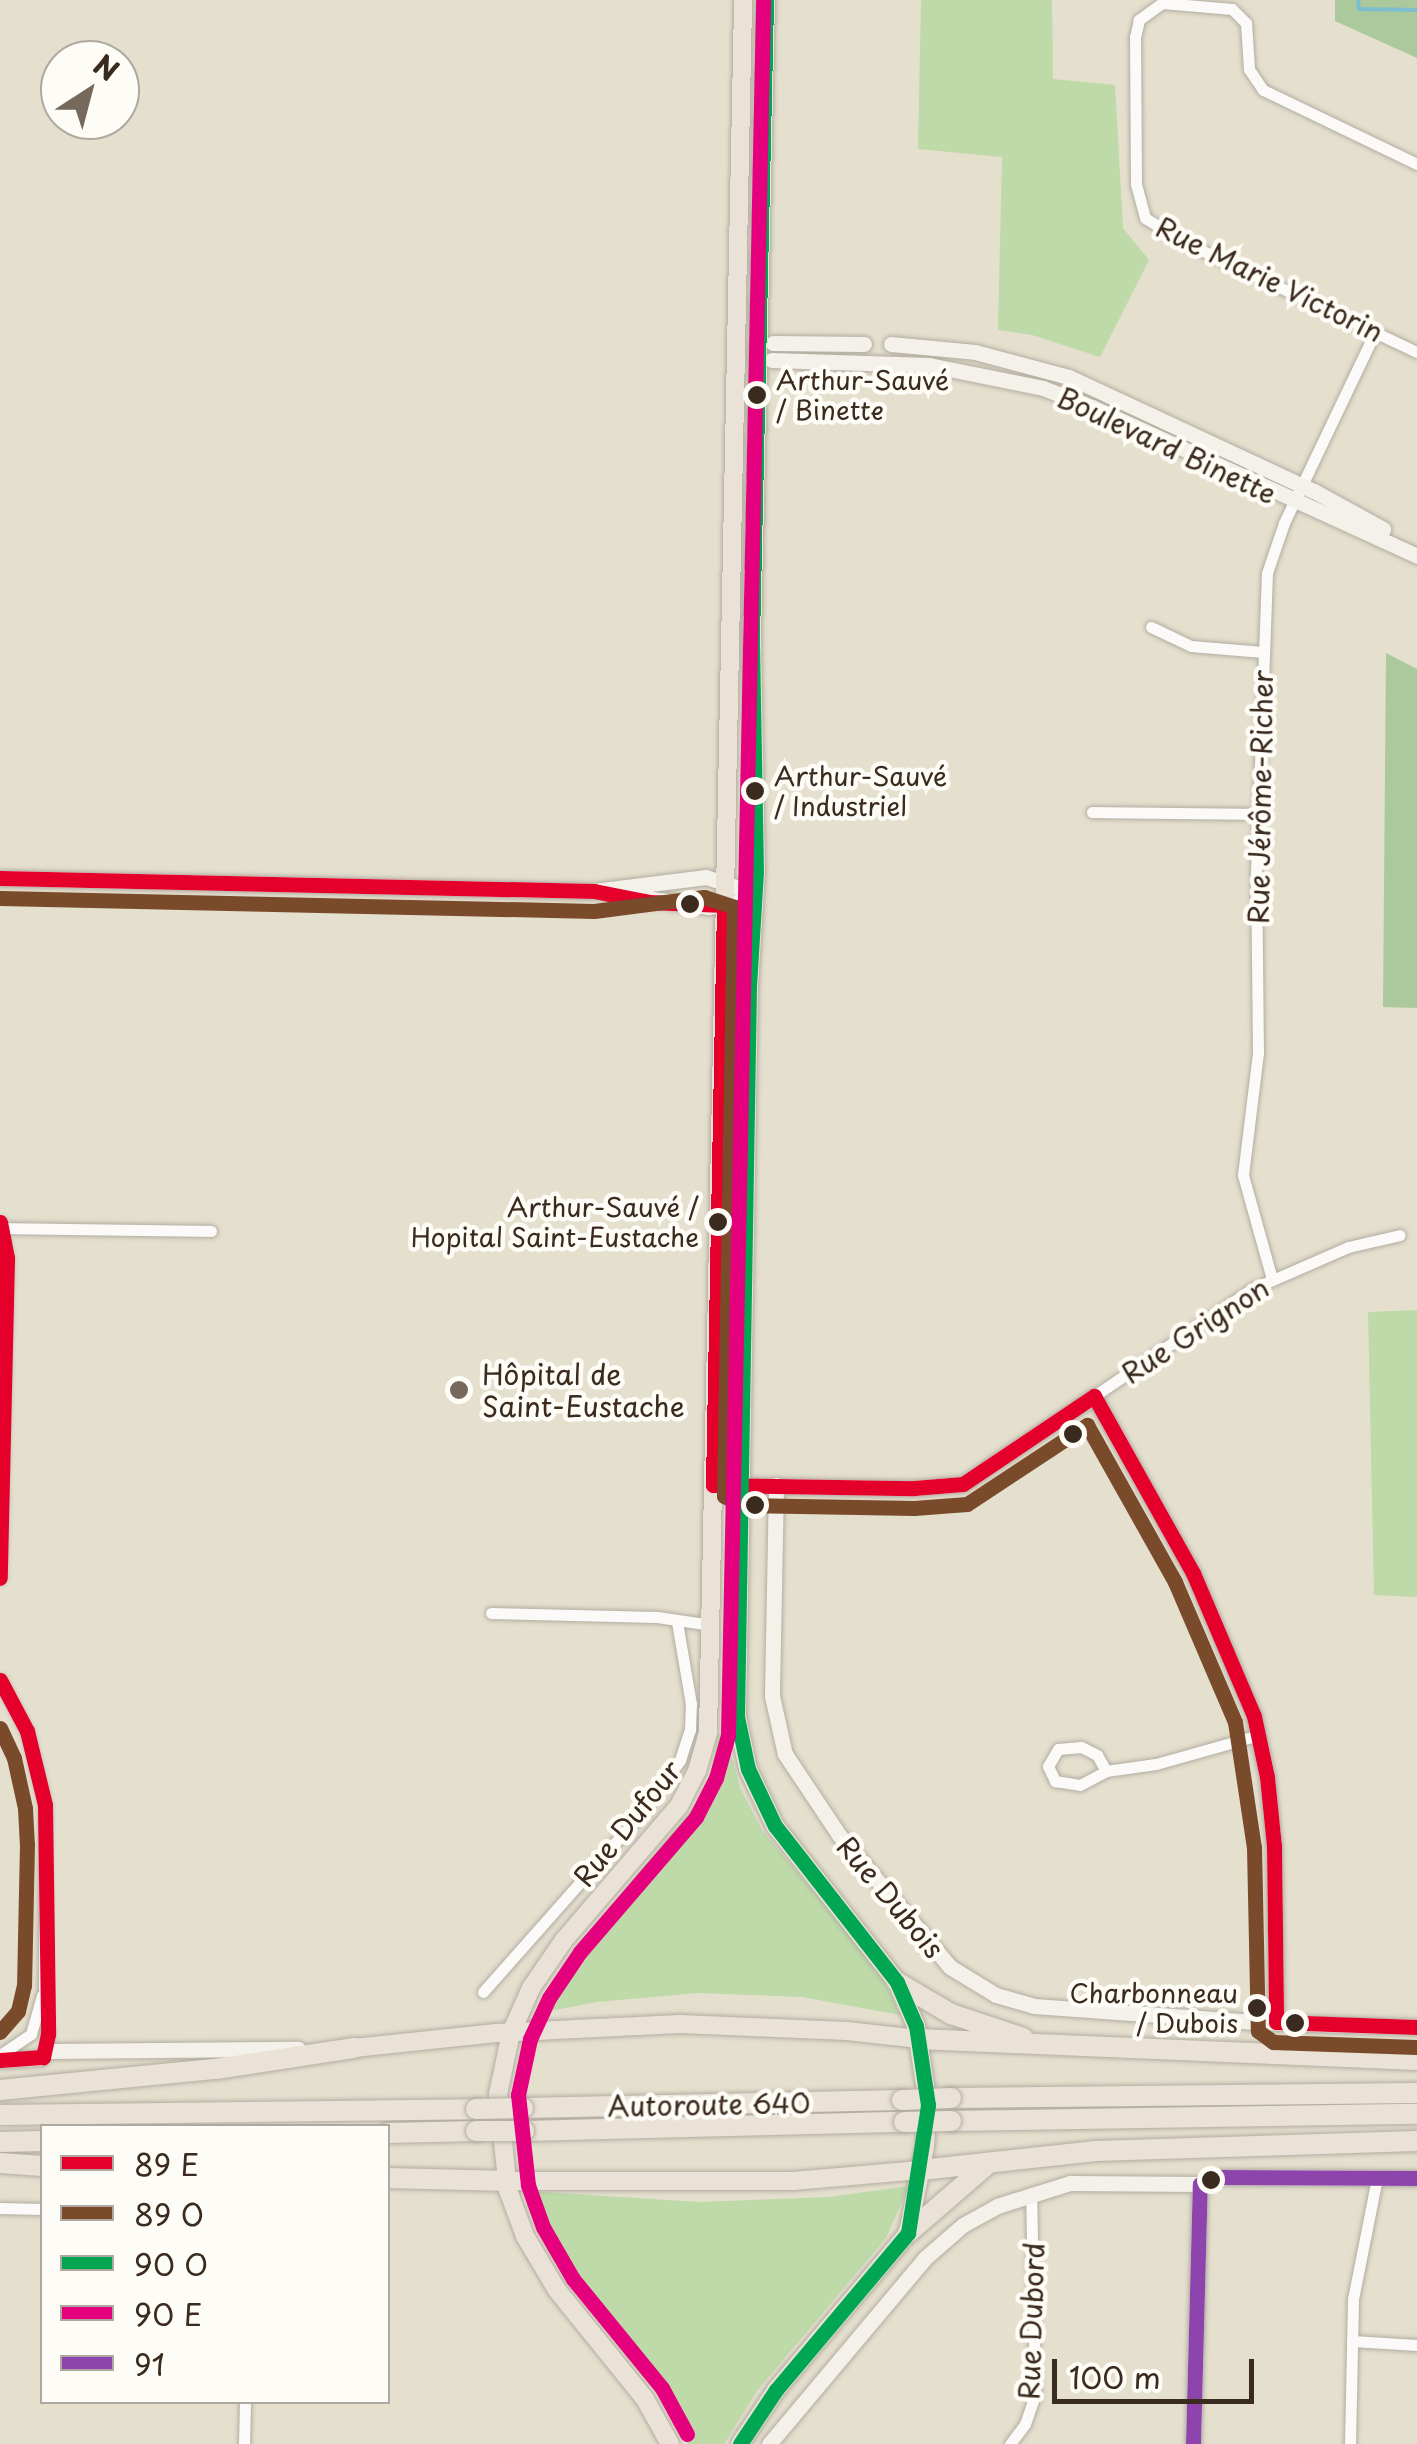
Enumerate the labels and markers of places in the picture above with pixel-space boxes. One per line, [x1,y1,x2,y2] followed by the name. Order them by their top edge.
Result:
[776,364,949,426] place label: Arthur-Sauvé / Binette
[747,385,767,405] marker: Arthur-Sauvé / Binette
[774,760,947,821] place label: Arthur-Sauvé / Industriel
[745,781,765,801] marker: Arthur-Sauvé / Industriel
[680,894,700,914] unlabelled marker
[410,1191,699,1252] place label: Arthur-Sauvé / Hopital Saint-Eustache
[708,1212,728,1232] marker: Arthur-Sauvé / Hopital Saint-Eustache
[482,1357,685,1423] place label: Hôpital de Saint-Eustache
[446,1377,472,1403] marker: Hôpital de Saint-Eustache
[1063,1424,1083,1444] unlabelled marker
[745,1495,765,1515] unlabelled marker
[1070,1977,1238,2039] place label: Charbonneau / Dubois
[1247,1998,1267,2018] marker: Charbonneau / Dubois
[1285,2013,1305,2033] unlabelled marker
[1201,2170,1221,2190] unlabelled marker

